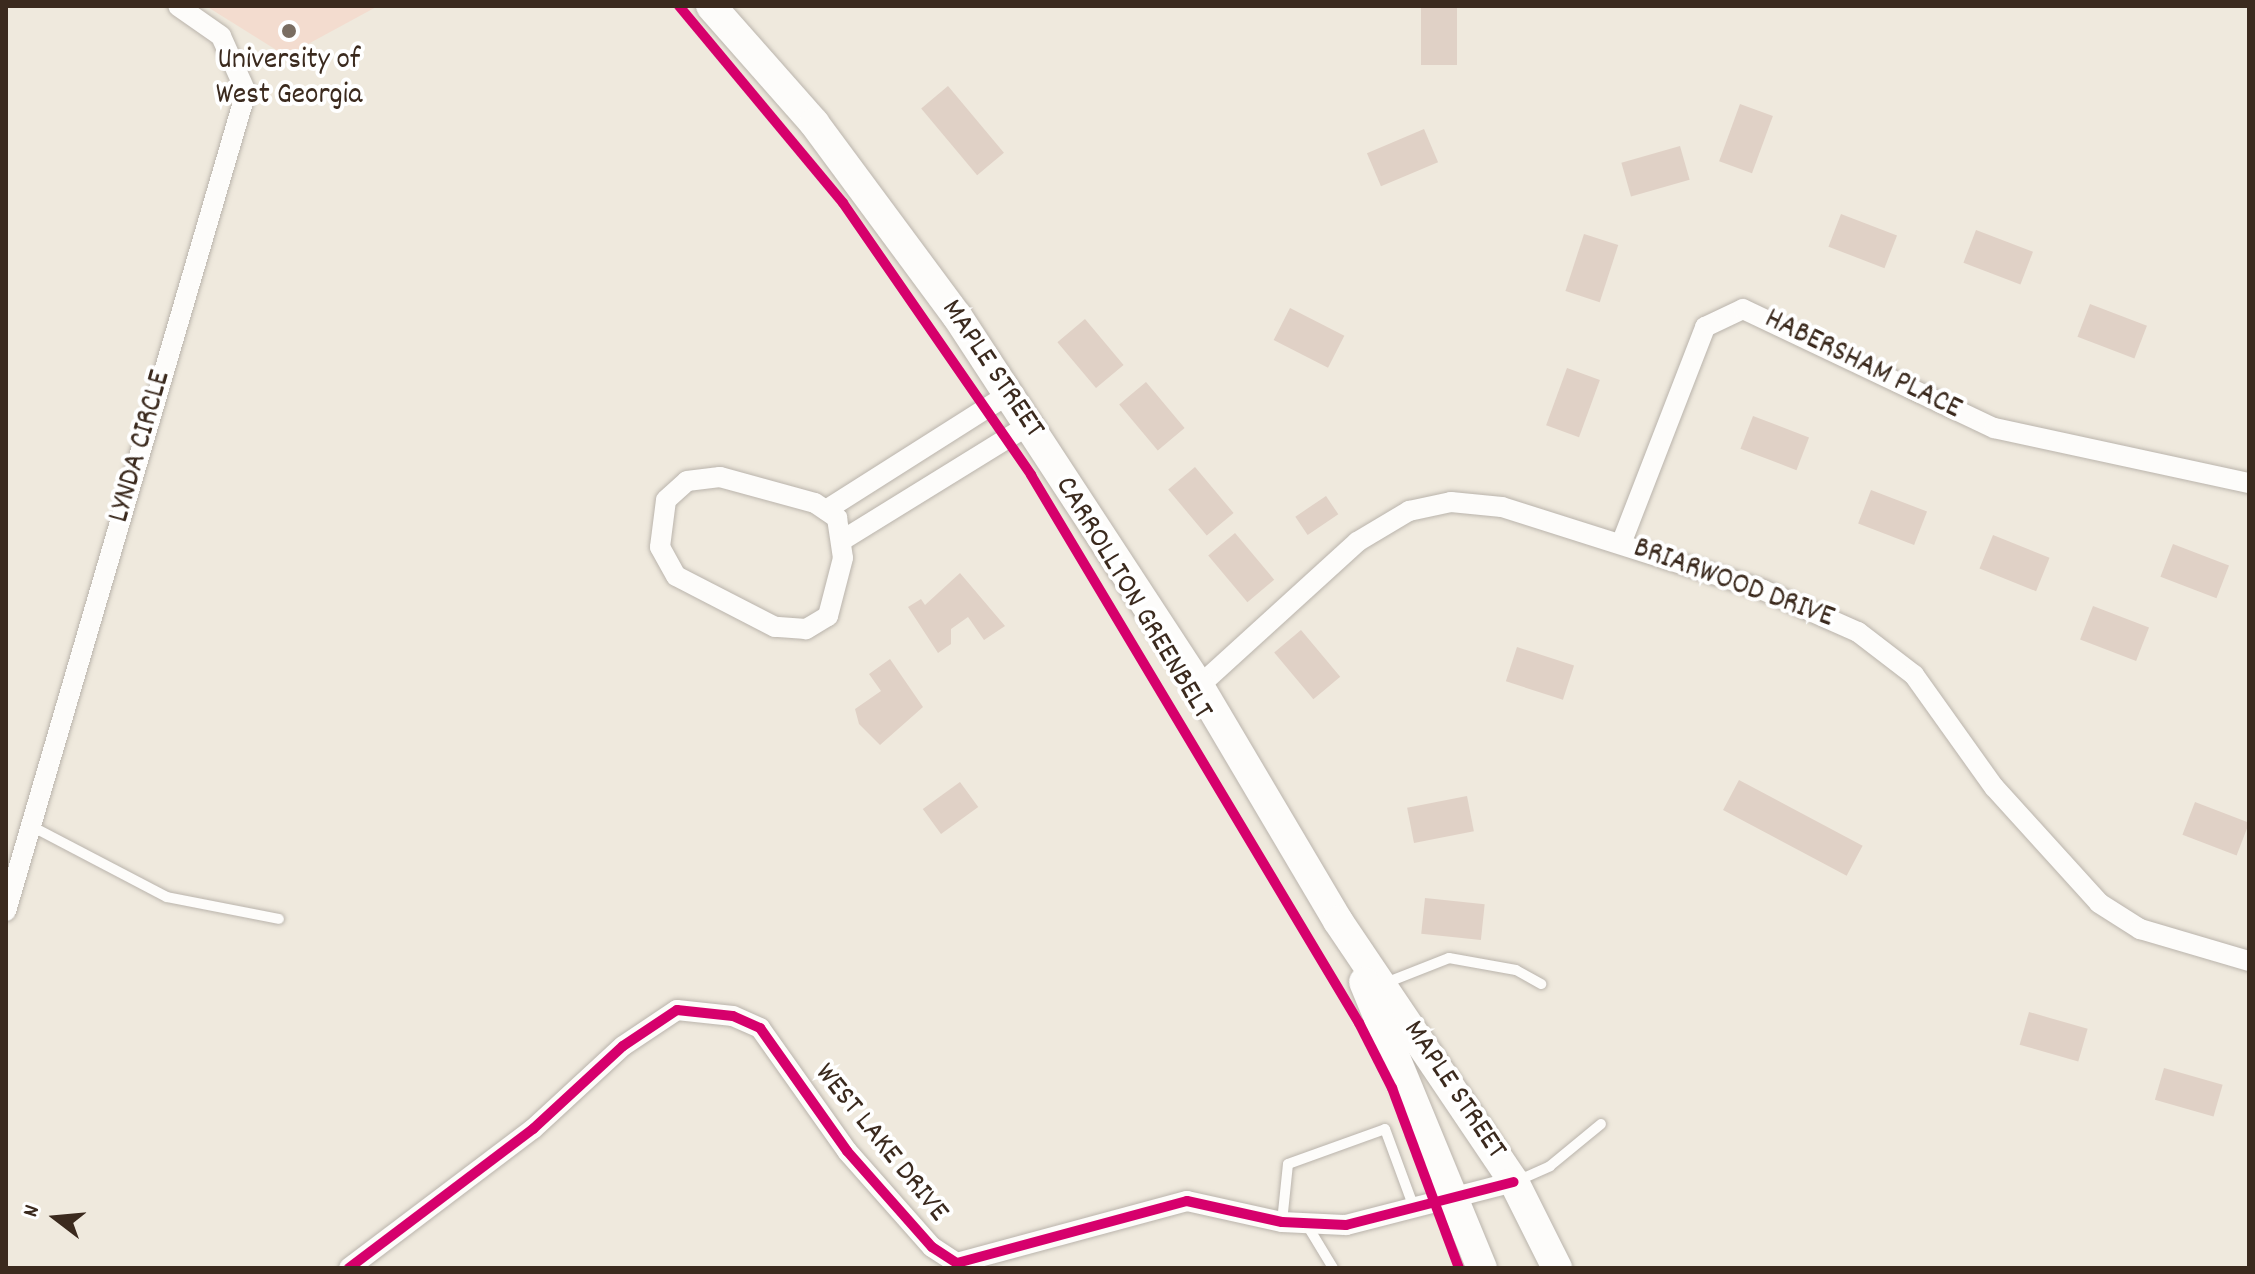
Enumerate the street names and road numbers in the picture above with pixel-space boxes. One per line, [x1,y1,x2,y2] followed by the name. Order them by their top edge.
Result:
[932,294,1050,446] street label: MAPLE STREET
[1758,303,1966,429] street label: HABERSHAM PLACE
[103,367,181,527] street label: LYNDA CIRCLE
[1045,471,1219,727] street label: CARROLLTON GREENBELT
[1628,532,1838,638] street label: BRIARWOOD DRIVE
[1394,1015,1512,1167] street label: MAPLE STREET
[805,1058,955,1230] street label: WEST LAKE DRIVE

